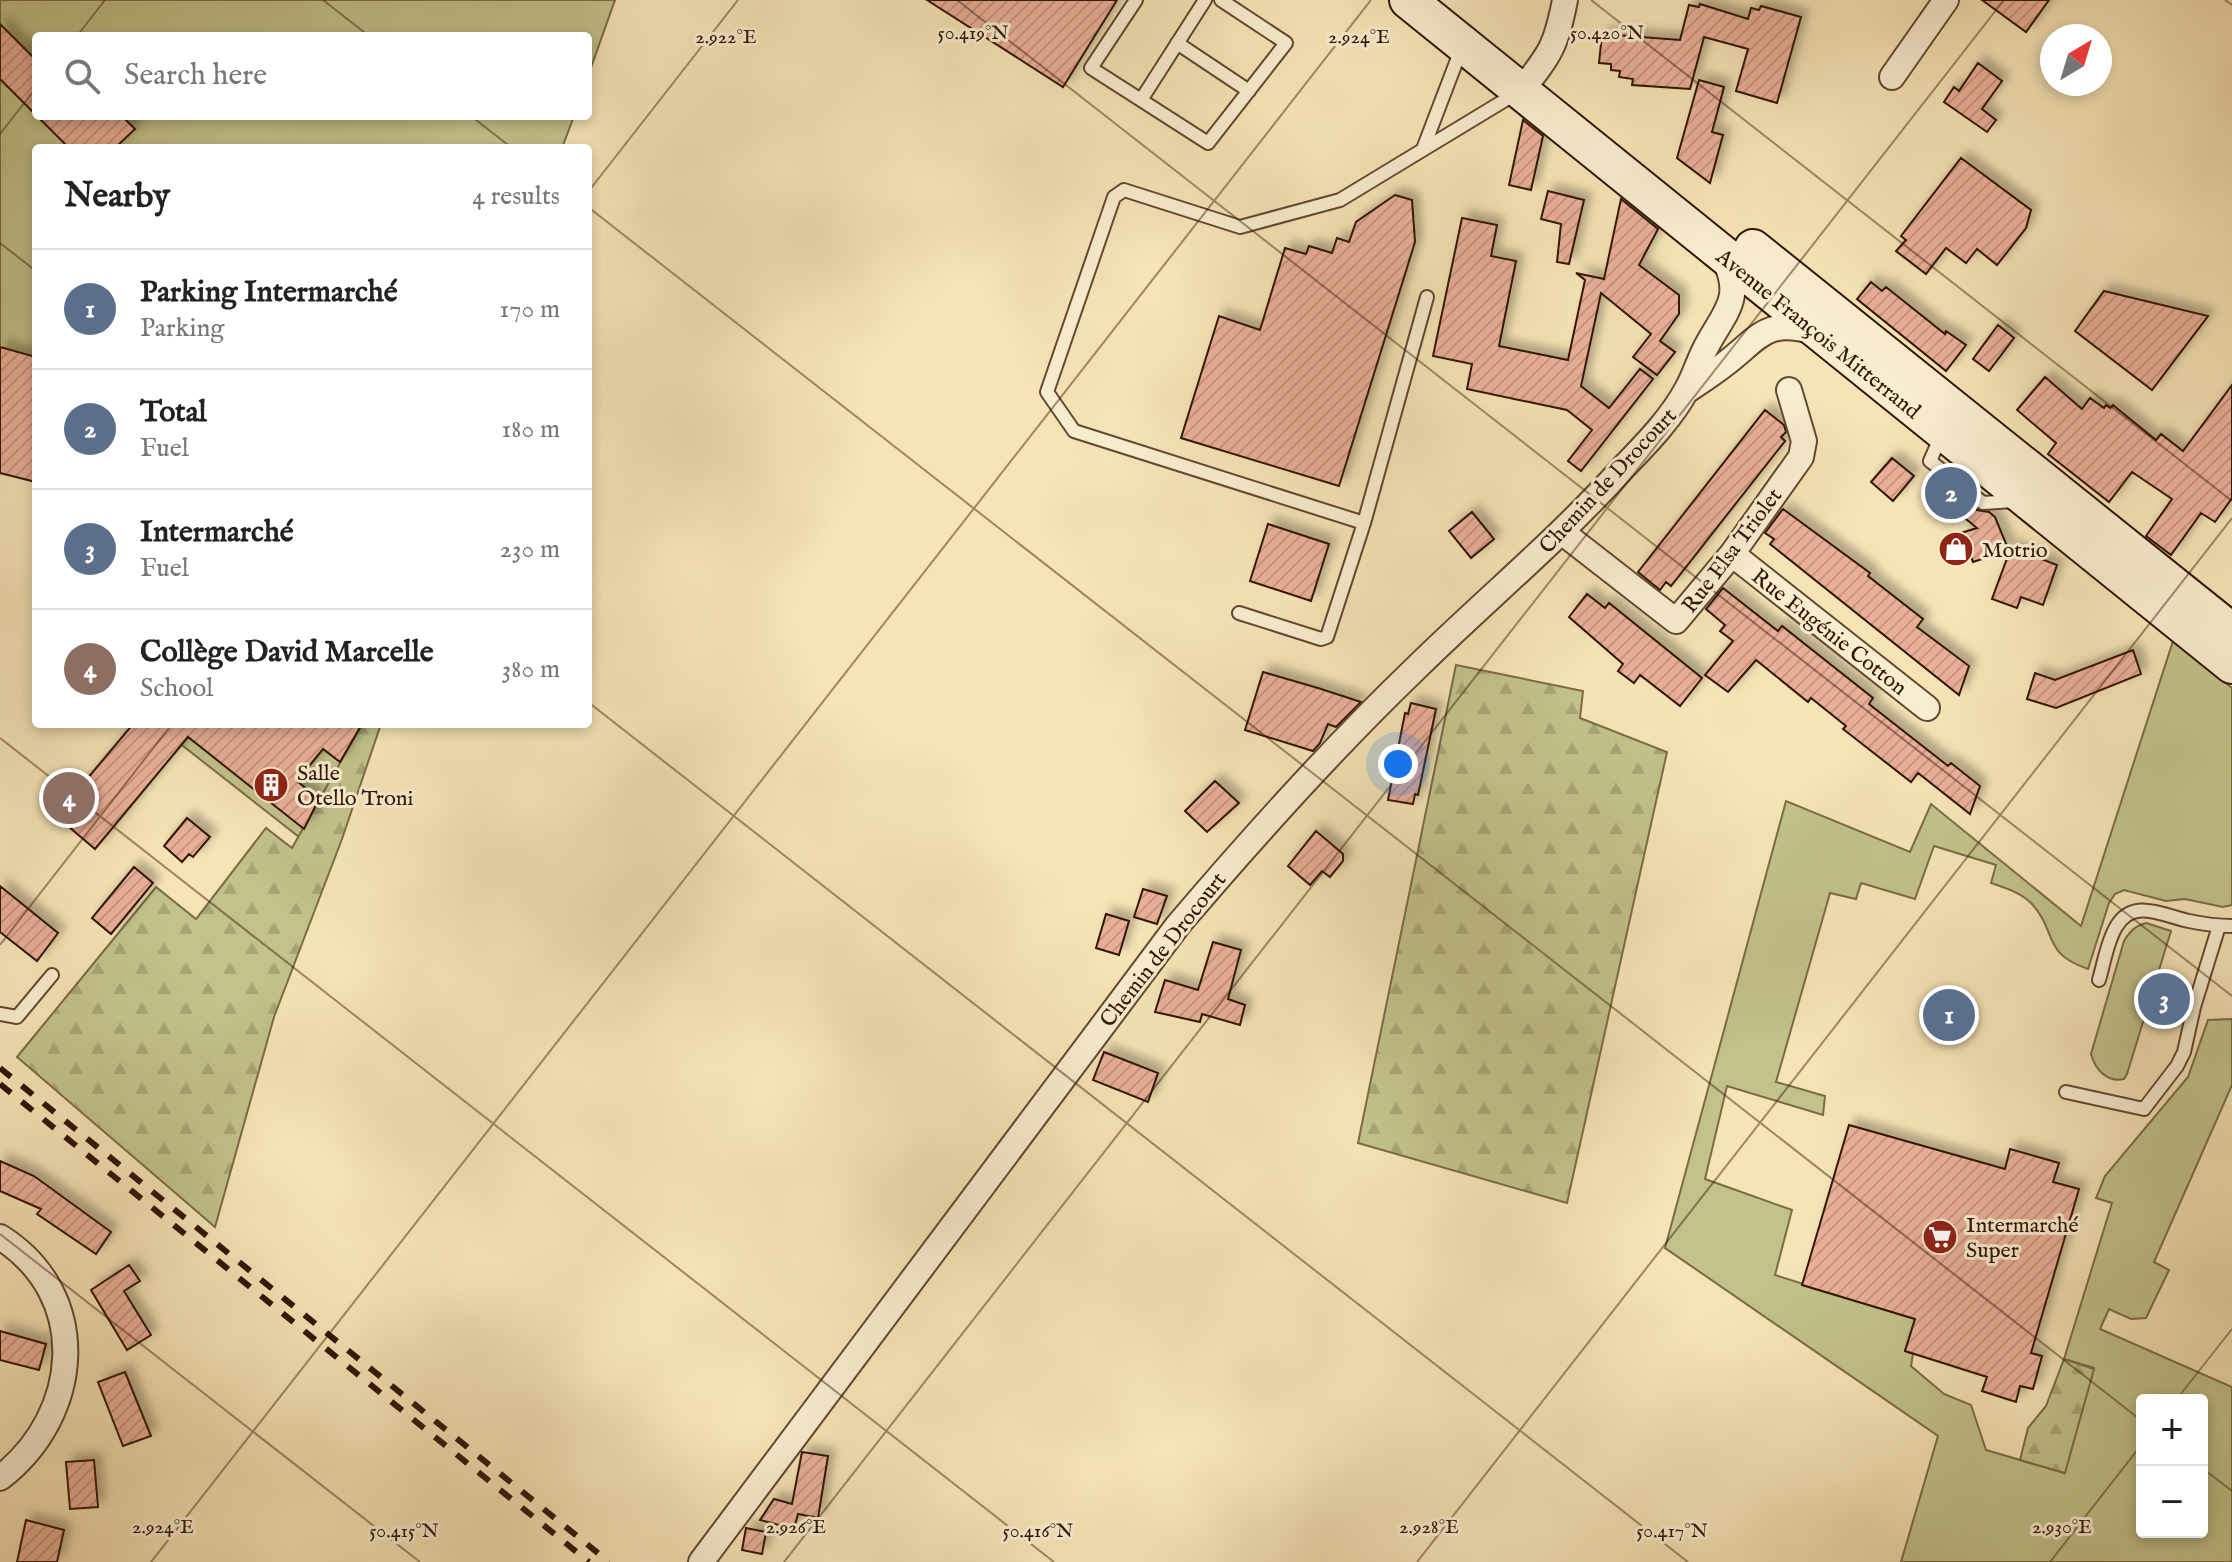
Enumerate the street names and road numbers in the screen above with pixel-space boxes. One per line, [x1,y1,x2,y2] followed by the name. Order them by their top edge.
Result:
[1709,243,1926,426] street label: Avenue François Mitterrand
[1534,402,1684,560] street label: Chemin de Drocourt
[1676,483,1789,619] street label: Rue Elsa Triolet
[1745,563,1913,702] street label: Rue Eugénie Cotton
[1094,867,1233,1033] street label: Chemin de Drocourt

